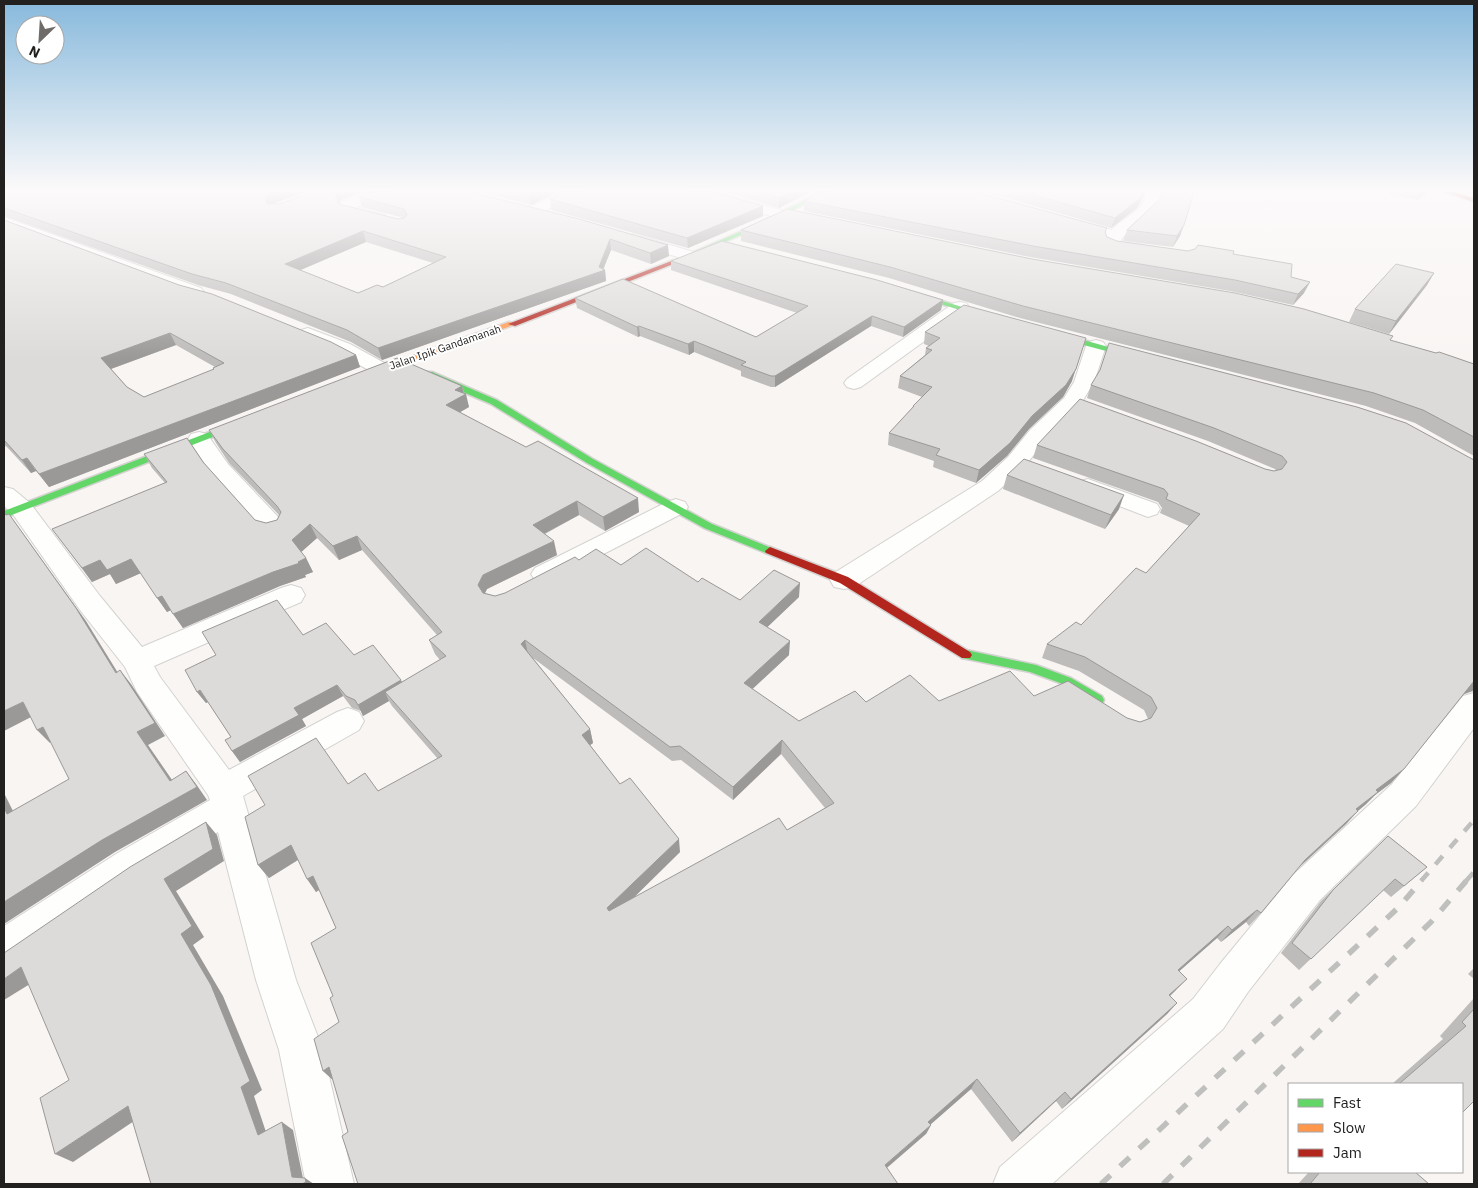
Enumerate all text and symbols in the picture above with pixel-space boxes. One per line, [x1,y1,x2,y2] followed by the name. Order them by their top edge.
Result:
[15,15,65,65] north arrow
[26,41,43,62] text: N
[387,321,503,373] street label: Jalan Ipik Gandamanah
[1288,1083,1463,1173] legend
[1333,1093,1361,1112] text: Fast
[1333,1118,1366,1137] text: Slow
[1333,1143,1362,1162] text: Jam

